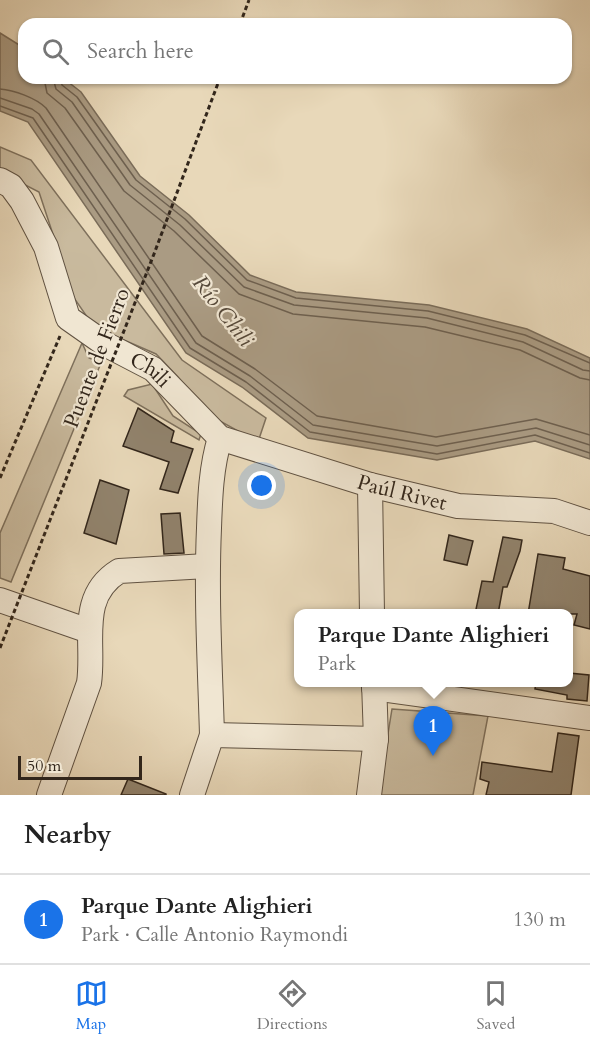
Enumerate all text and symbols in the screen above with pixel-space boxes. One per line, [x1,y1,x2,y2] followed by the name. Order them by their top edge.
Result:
[18,18,572,84] search box
[39,35,72,68] icon: search
[87,36,194,66] text: Search here
[185,269,261,354] water label: Río Chili
[57,284,137,432] street label: Puente de Fierro
[125,345,178,394] street label: Chili
[354,467,450,517] street label: Paúl Rivet
[247,471,276,500] your location
[294,609,573,687] popup
[318,620,549,650] text: Parque Dante Alighieri
[318,650,356,677] text: Park
[414,706,452,756] pin: 1
[18,753,142,780] scale bar
[27,755,61,777] text: 50 m
[24,817,112,852] text: Nearby
[81,891,313,921] text: Parque Dante Alighieri
[38,906,49,933] text: 1
[513,906,566,933] text: 130 m
[81,921,348,948] text: Park · Calle Antonio Raymondi
[75,977,108,1035] tab: Map
[257,977,327,1035] tab: Directions
[477,977,515,1035] tab: Saved

